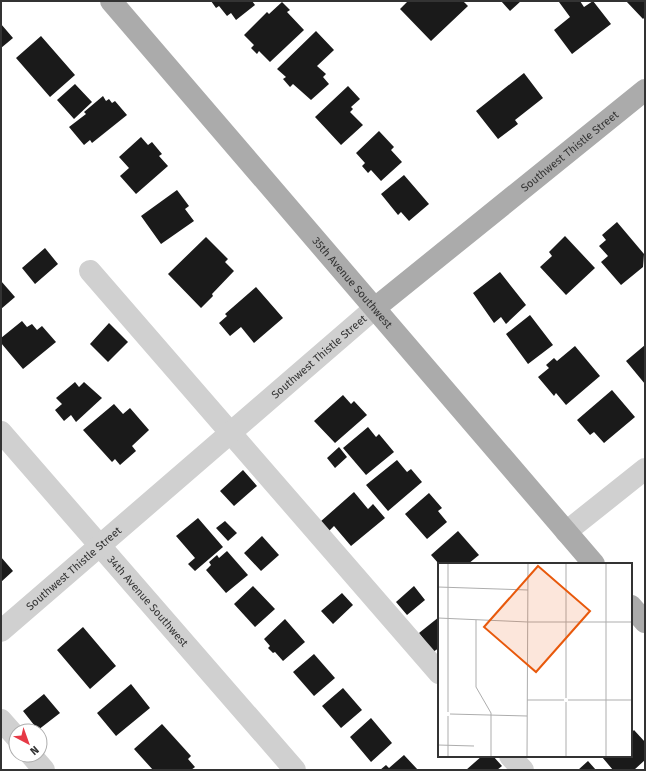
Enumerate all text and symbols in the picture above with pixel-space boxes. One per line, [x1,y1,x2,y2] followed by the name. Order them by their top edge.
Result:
[518,108,621,194] street label: Southwest Thistle Street
[310,234,395,331] street label: 35th Avenue Southwest
[269,312,369,401] street label: Southwest Thistle Street
[23,524,124,613] street label: Southwest Thistle Street
[105,553,191,649] street label: 34th Avenue Southwest
[438,563,632,757] inset map
[8,723,48,763] north arrow
[27,743,41,757] text: N

